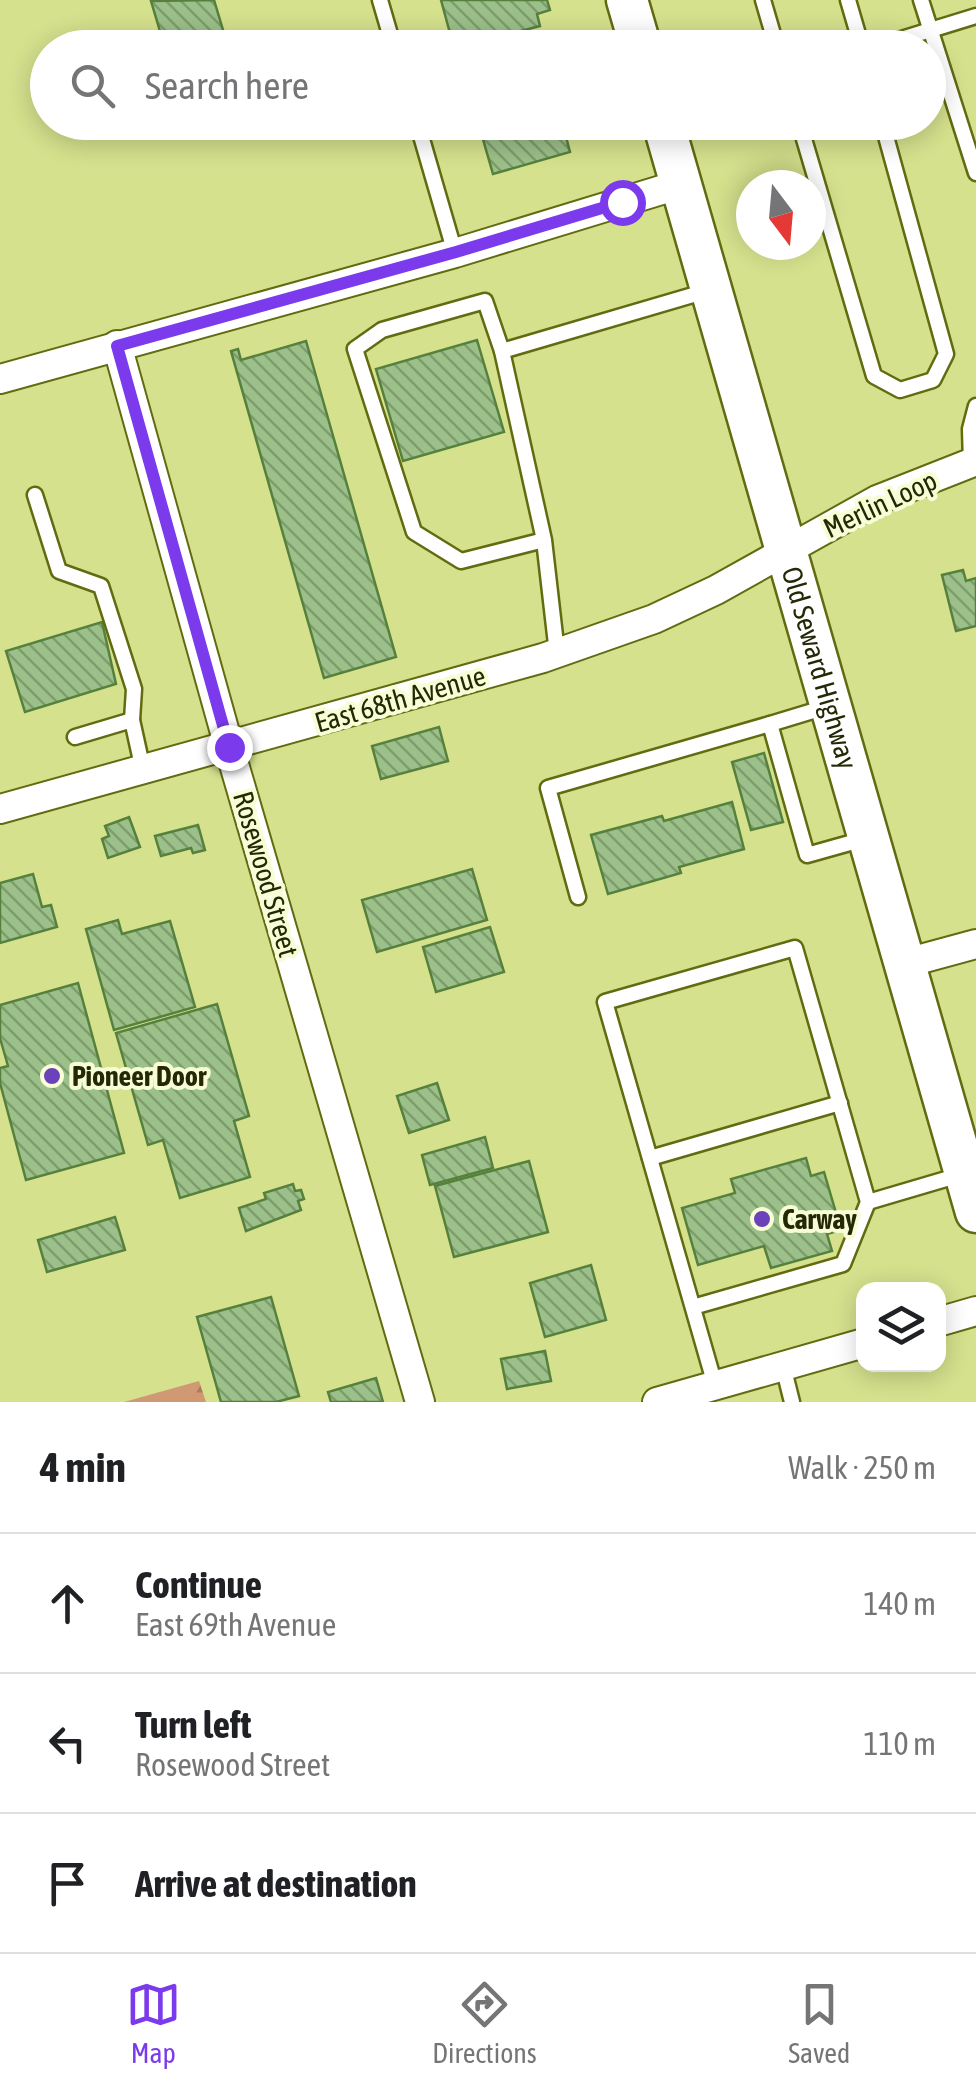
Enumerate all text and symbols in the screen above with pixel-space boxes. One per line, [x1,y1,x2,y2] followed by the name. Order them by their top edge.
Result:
[30,30,946,140] search box
[65,58,120,113] icon: search
[145,64,309,107] text: Search here
[736,170,826,260] north arrow
[600,180,646,226] route start
[818,464,942,544] street label: Merlin Loop
[776,563,864,773] street label: Old Seward Highway
[311,659,489,739] street label: East 68th Avenue
[207,725,253,771] route end
[227,788,305,960] street label: Rosewood Street
[72,1060,207,1092] place label: Pioneer Door
[41,1065,63,1087] marker: Pioneer Door
[782,1203,857,1235] place label: Carway
[751,1208,773,1230] marker: Carway
[856,1282,946,1372] map controls
[856,1282,946,1372] button: layers
[40,1443,126,1491] text: 4 min
[788,1449,936,1486] text: Walk · 250 m
[135,1563,262,1606] text: Continue
[40,1576,95,1631] icon: ahead
[863,1585,936,1622] text: 140 m
[135,1606,336,1643] text: East 69th Avenue
[135,1703,251,1746] text: Turn left
[40,1716,95,1771] icon: left
[863,1725,936,1762] text: 110 m
[135,1746,330,1783] text: Rosewood Street
[40,1856,95,1911] icon: arrive
[135,1862,417,1905] text: Arrive at destination
[126,1977,181,2069] tab: Map
[432,1977,537,2069] tab: Directions
[788,1977,850,2069] tab: Saved

